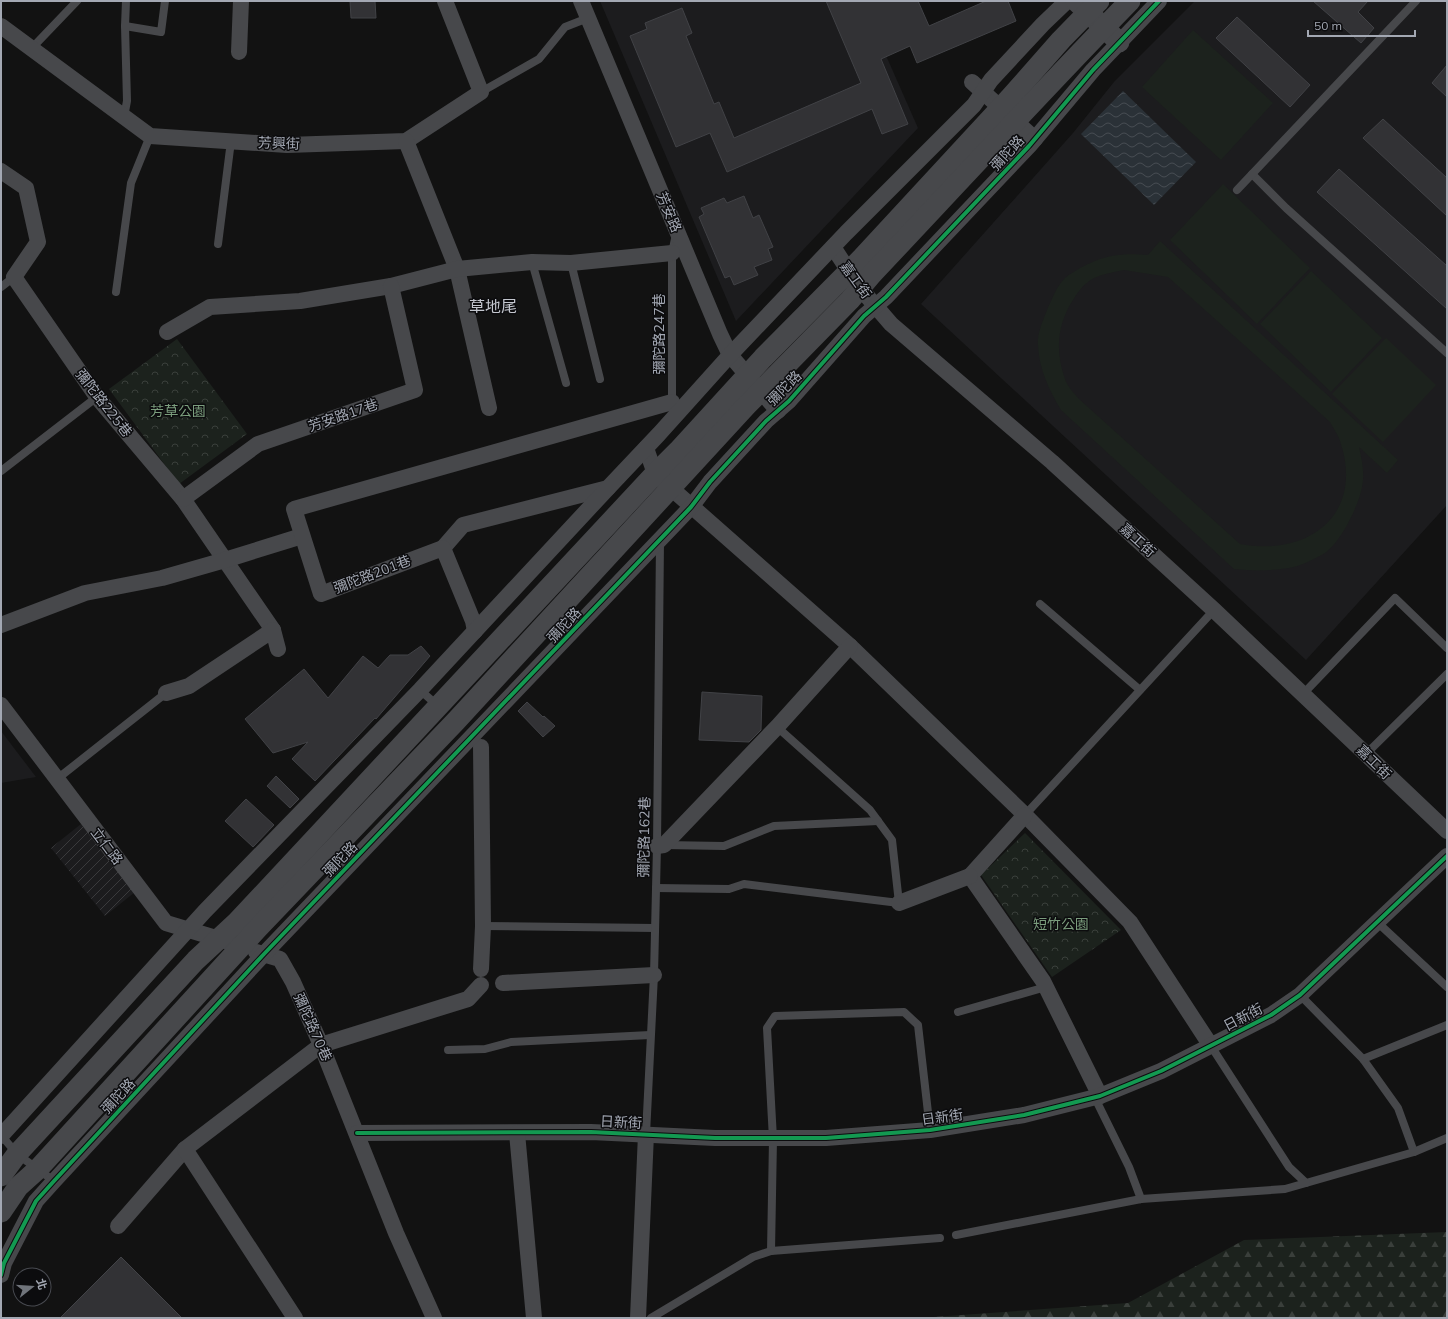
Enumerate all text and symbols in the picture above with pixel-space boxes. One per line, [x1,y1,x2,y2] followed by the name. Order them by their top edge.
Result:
[1308,12,1415,38] scale bar
[1314,18,1342,33] text: 50 m
[986,132,1028,174] street label: 彌陀路
[258,133,300,153] street label: 芳興街
[653,189,685,235] street label: 芳安路
[836,258,876,302] street label: 嘉工街
[650,293,668,375] street label: 彌陀路247巷
[469,296,517,316] district label: 草地尾
[72,365,136,441] street label: 彌陀路225巷
[763,367,805,409] street label: 彌陀路
[306,395,380,435] street label: 芳安路17巷
[150,402,206,420] park label: 芳草公園
[1116,519,1160,561] street label: 嘉工街
[331,551,413,597] street label: 彌陀路201巷
[543,604,585,646] street label: 彌陀路
[1353,741,1395,783] street label: 嘉工街
[634,796,654,878] street label: 彌陀路162巷
[87,824,127,868] street label: 立仁路
[319,838,361,880] street label: 彌陀路
[1033,915,1089,933] park label: 短竹公園
[290,990,336,1064] street label: 彌陀路70巷
[1220,999,1266,1035] street label: 日新街
[97,1075,139,1117] street label: 彌陀路
[920,1105,964,1129] street label: 日新街
[600,1112,642,1132] street label: 日新街
[12,1267,52,1307] north arrow
[33,1277,50,1291] text: 北

